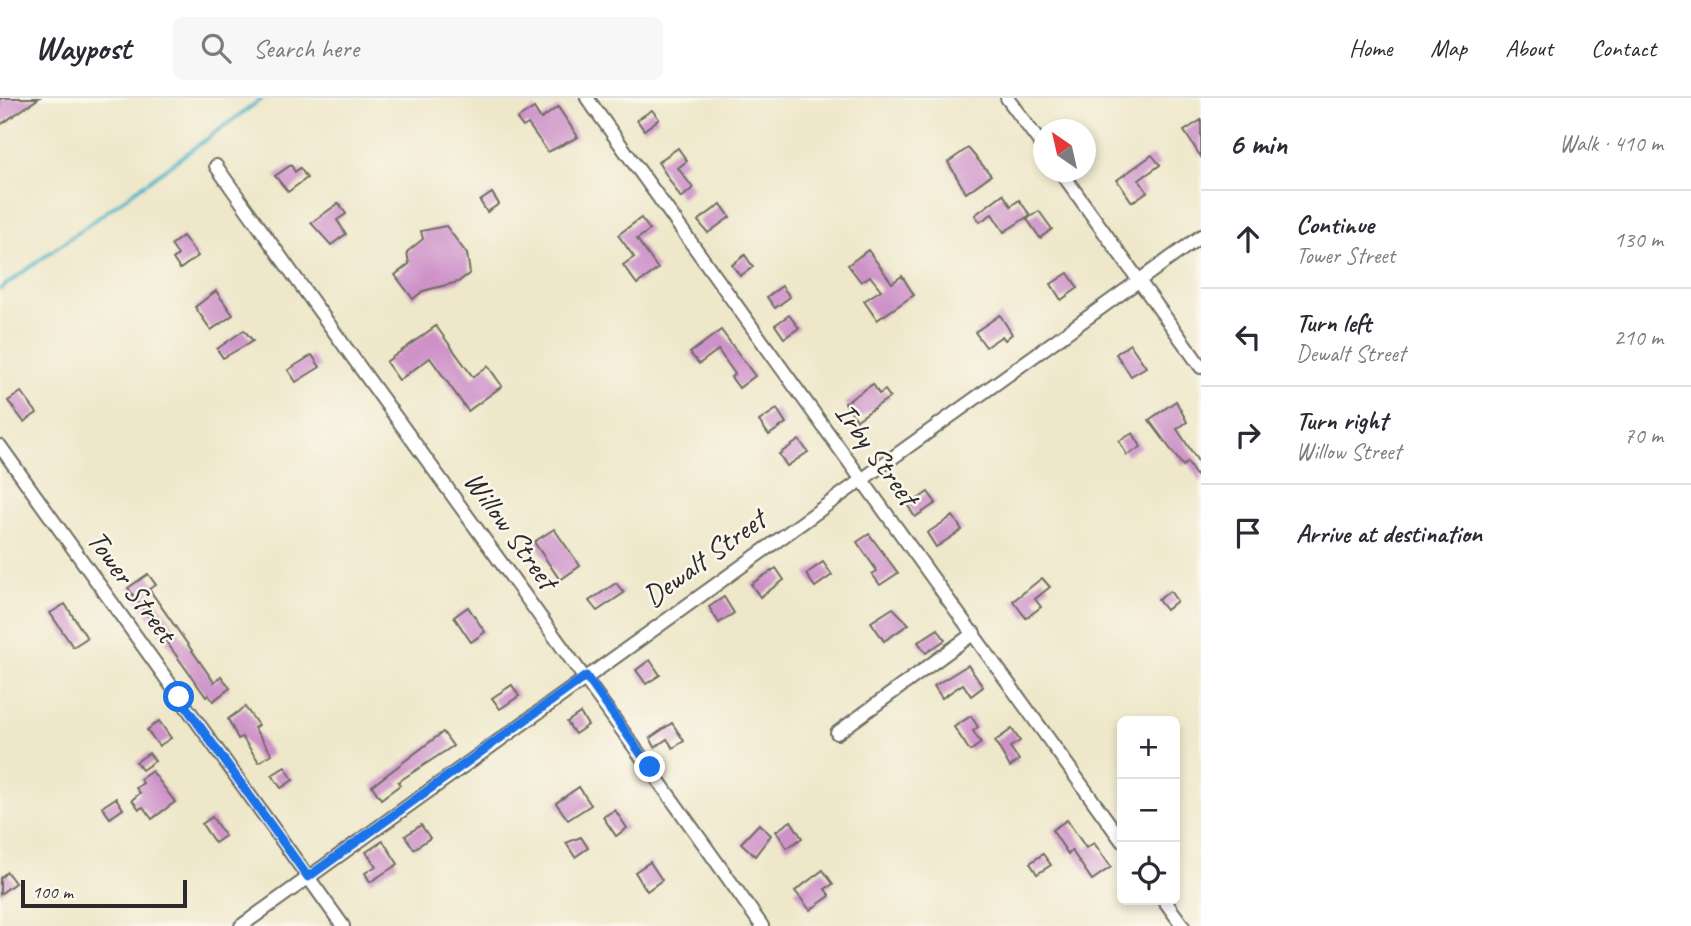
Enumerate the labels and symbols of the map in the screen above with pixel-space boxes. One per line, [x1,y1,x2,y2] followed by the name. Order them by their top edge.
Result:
[1033,119,1096,182] north arrow
[827,395,930,516] street label: Irby Street
[455,463,569,600] street label: Willow Street
[635,498,776,615] street label: Dewalt Street
[79,522,187,652] street label: Tower Street
[163,681,194,712] route start
[634,751,665,782] route end
[21,877,187,909] scale bar

